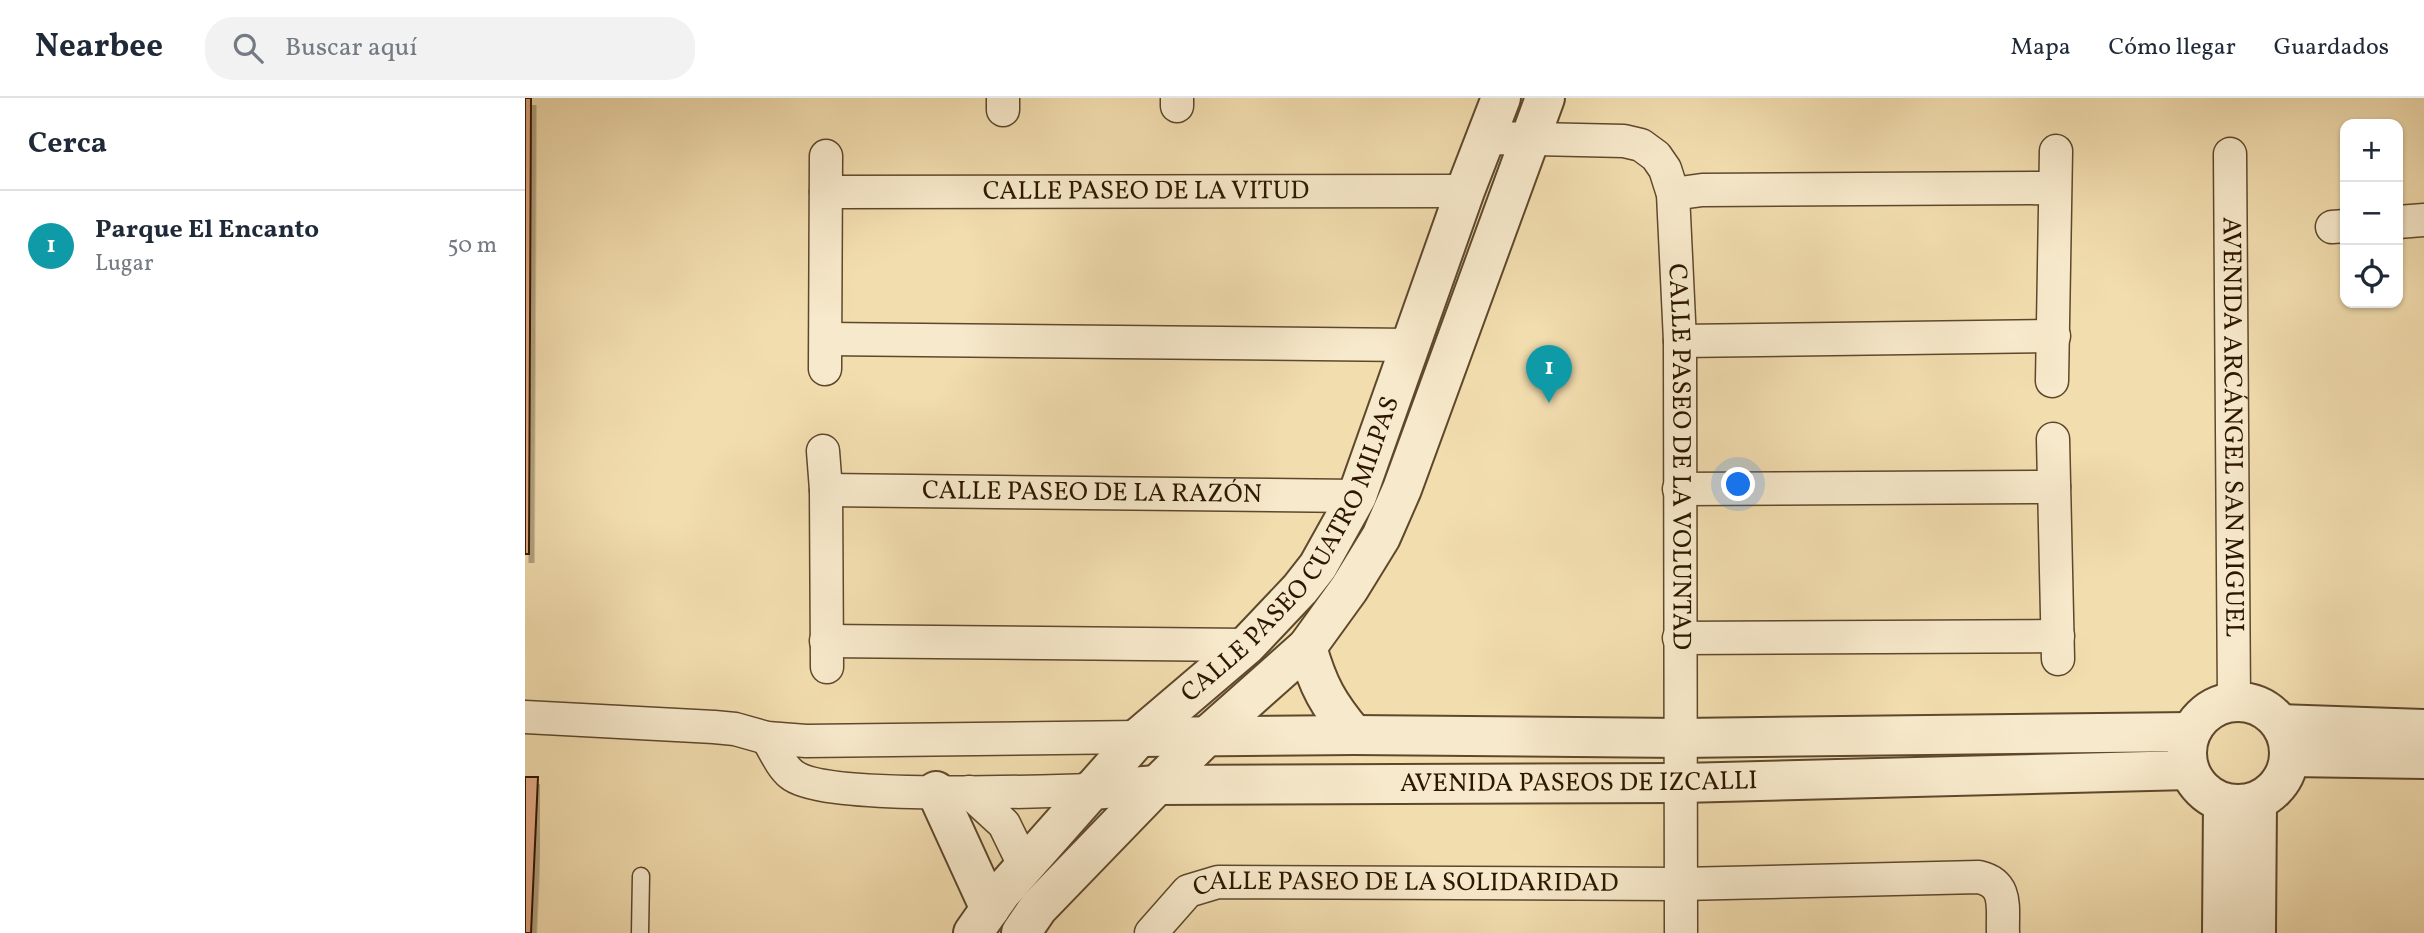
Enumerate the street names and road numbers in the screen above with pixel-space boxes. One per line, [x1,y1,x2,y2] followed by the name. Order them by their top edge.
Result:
[983,173,1309,210] street label: CALLE PASEO DE LA VITUD
[2212,217,2252,638] street label: AVENIDA ARCÁNGEL SAN MIGUEL
[1658,263,1699,650] street label: CALLE PASEO DE LA VOLUNTAD
[1174,391,1409,711] street label: CALLE PASEO CUATRO MILPAS
[922,473,1262,513] street label: CALLE PASEO DE LA RAZÓN
[1400,763,1758,802] street label: AVENIDA PASEOS DE IZCALLI
[1189,864,1619,906] street label: CALLE PASEO DE LA SOLIDARIDAD

